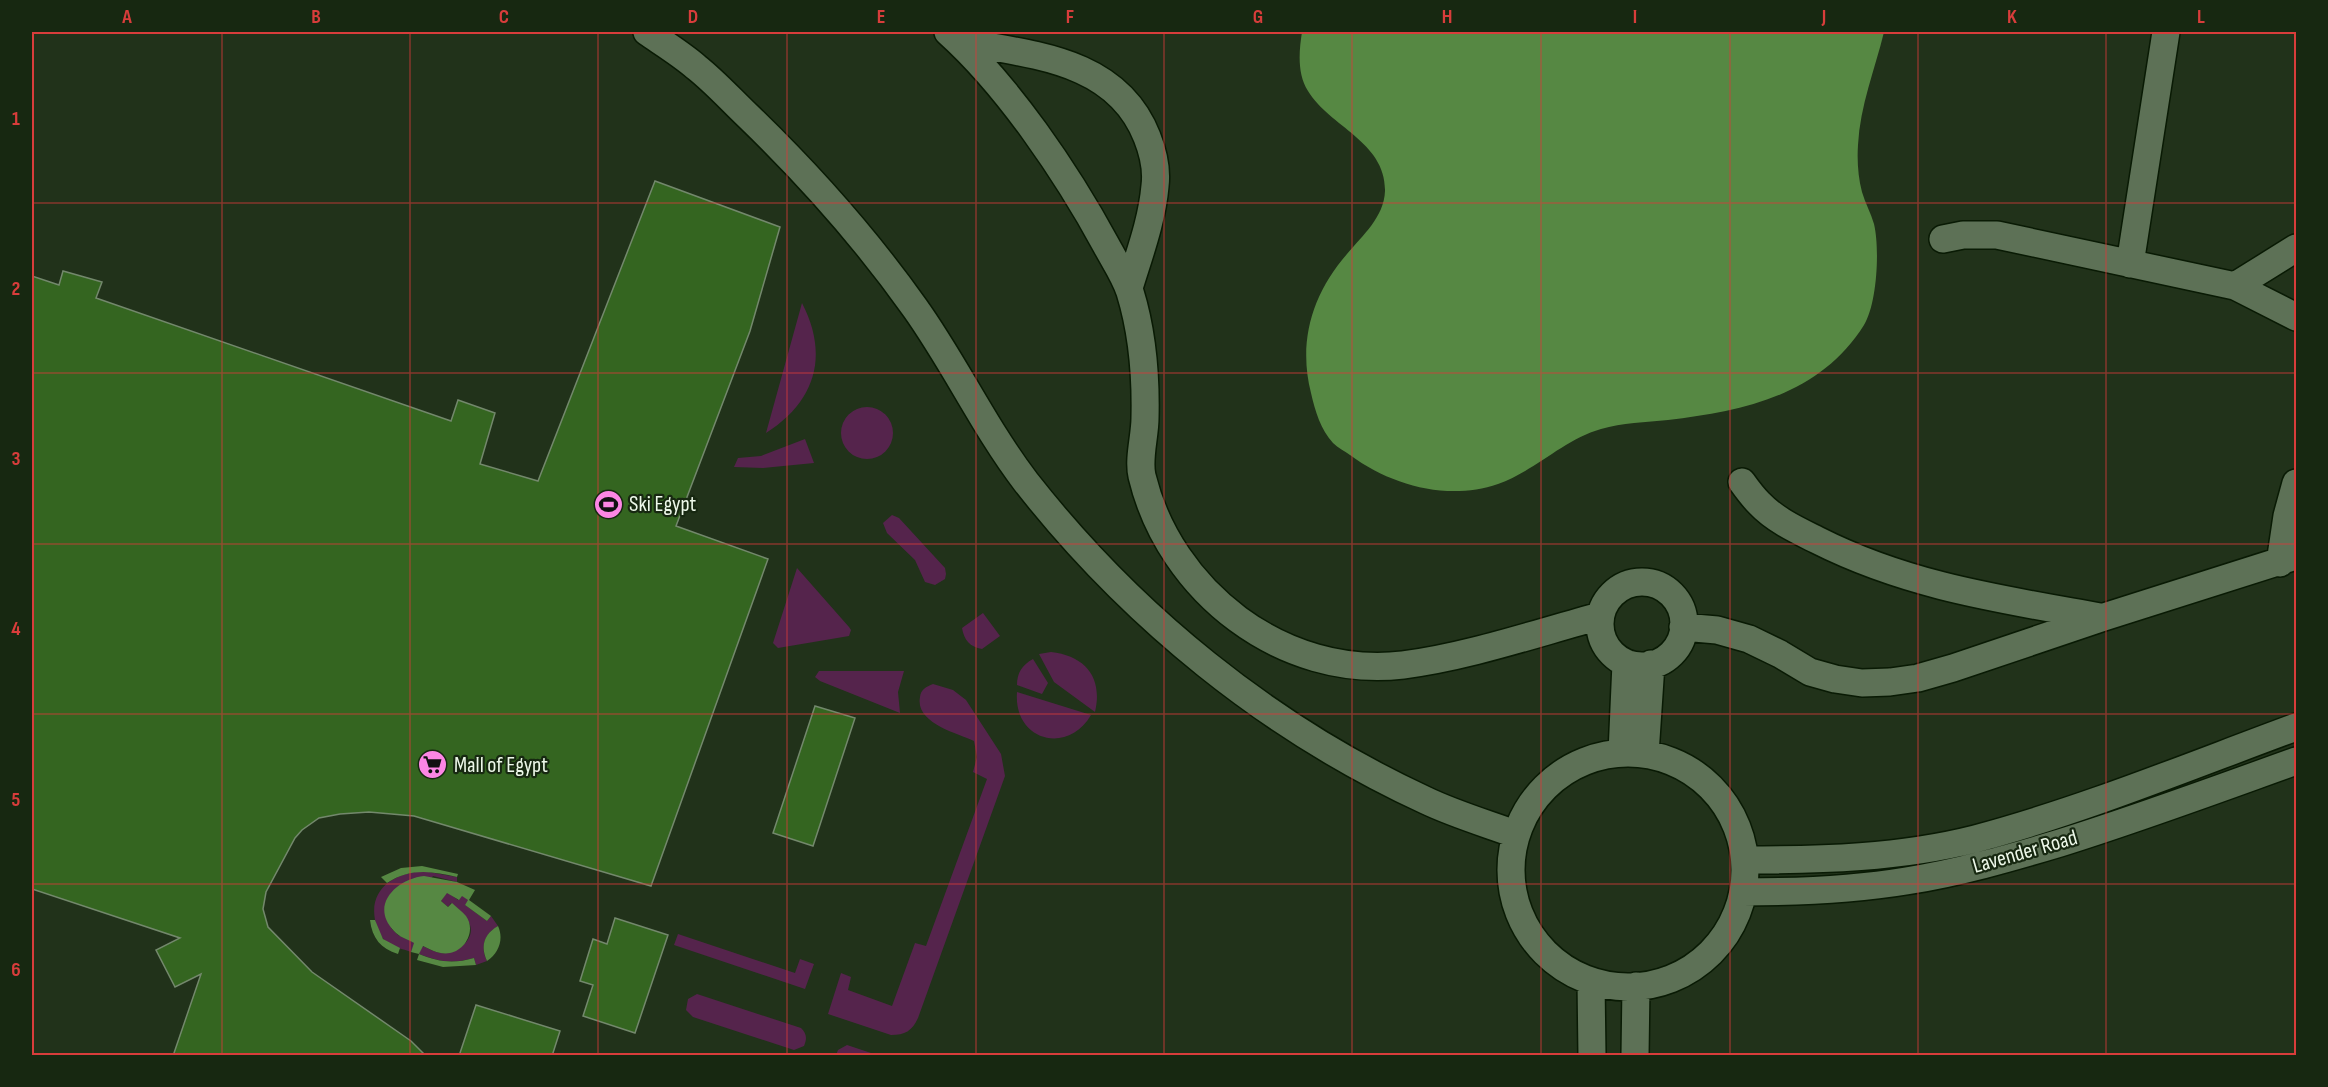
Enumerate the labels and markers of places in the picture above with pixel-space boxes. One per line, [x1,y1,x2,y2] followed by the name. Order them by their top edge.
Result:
[592,488,624,520] sports icon: Ski Egypt
[629,491,697,518] place label: Ski Egypt
[417,749,449,781] supermarket icon: Mall of Egypt
[454,752,548,779] place label: Mall of Egypt

